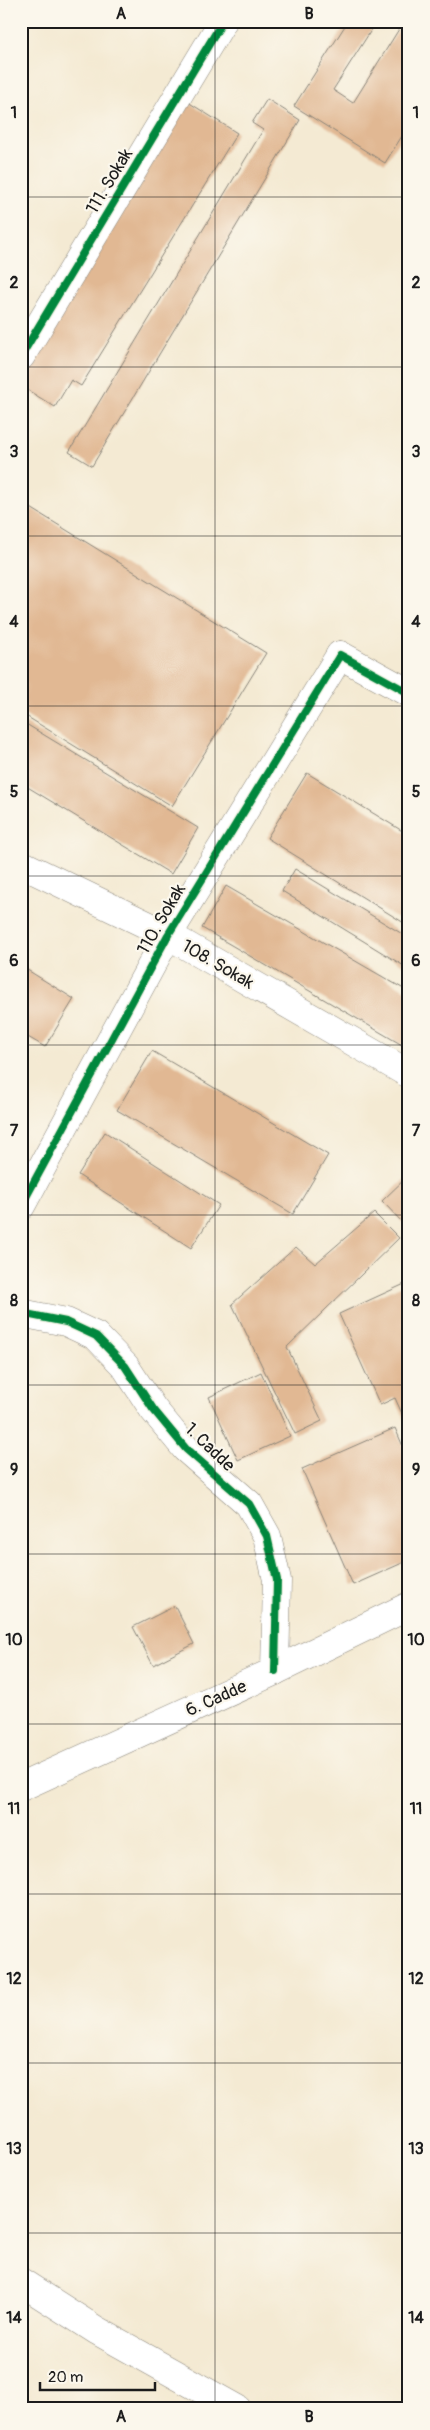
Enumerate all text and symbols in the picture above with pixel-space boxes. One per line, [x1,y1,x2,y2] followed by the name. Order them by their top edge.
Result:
[116,4,127,24] text: A
[304,4,314,24] text: B
[11,103,17,123] text: 1
[413,103,419,123] text: 1
[81,144,138,218] street label: 111. Sokak
[10,273,19,293] text: 2
[412,273,421,293] text: 2
[10,442,19,462] text: 3
[412,442,421,462] text: 3
[9,612,19,632] text: 4
[411,612,421,632] text: 4
[10,782,19,802] text: 5
[412,782,421,802] text: 5
[132,879,191,959] street label: 110. Sokak
[177,935,258,995] street label: 108. Sokak
[9,951,19,971] text: 6
[411,951,421,971] text: 6
[10,1121,19,1141] text: 7
[412,1121,421,1141] text: 7
[10,1291,18,1311] text: 8
[412,1291,420,1311] text: 8
[180,1418,240,1477] street label: 1. Cadde
[10,1460,18,1480] text: 9
[412,1460,420,1480] text: 9
[5,1630,23,1650] text: 10
[407,1630,425,1650] text: 10
[182,1675,250,1722] street label: 6. Cadde
[8,1799,20,1819] text: 11
[410,1799,422,1819] text: 11
[6,1969,22,1989] text: 12
[408,1969,424,1989] text: 12
[6,2139,22,2159] text: 13
[408,2139,424,2159] text: 13
[6,2308,22,2328] text: 14
[408,2308,424,2328] text: 14
[40,2360,155,2392] scale bar
[48,2368,83,2387] text: 20 m
[116,2407,127,2427] text: A
[304,2407,314,2427] text: B

